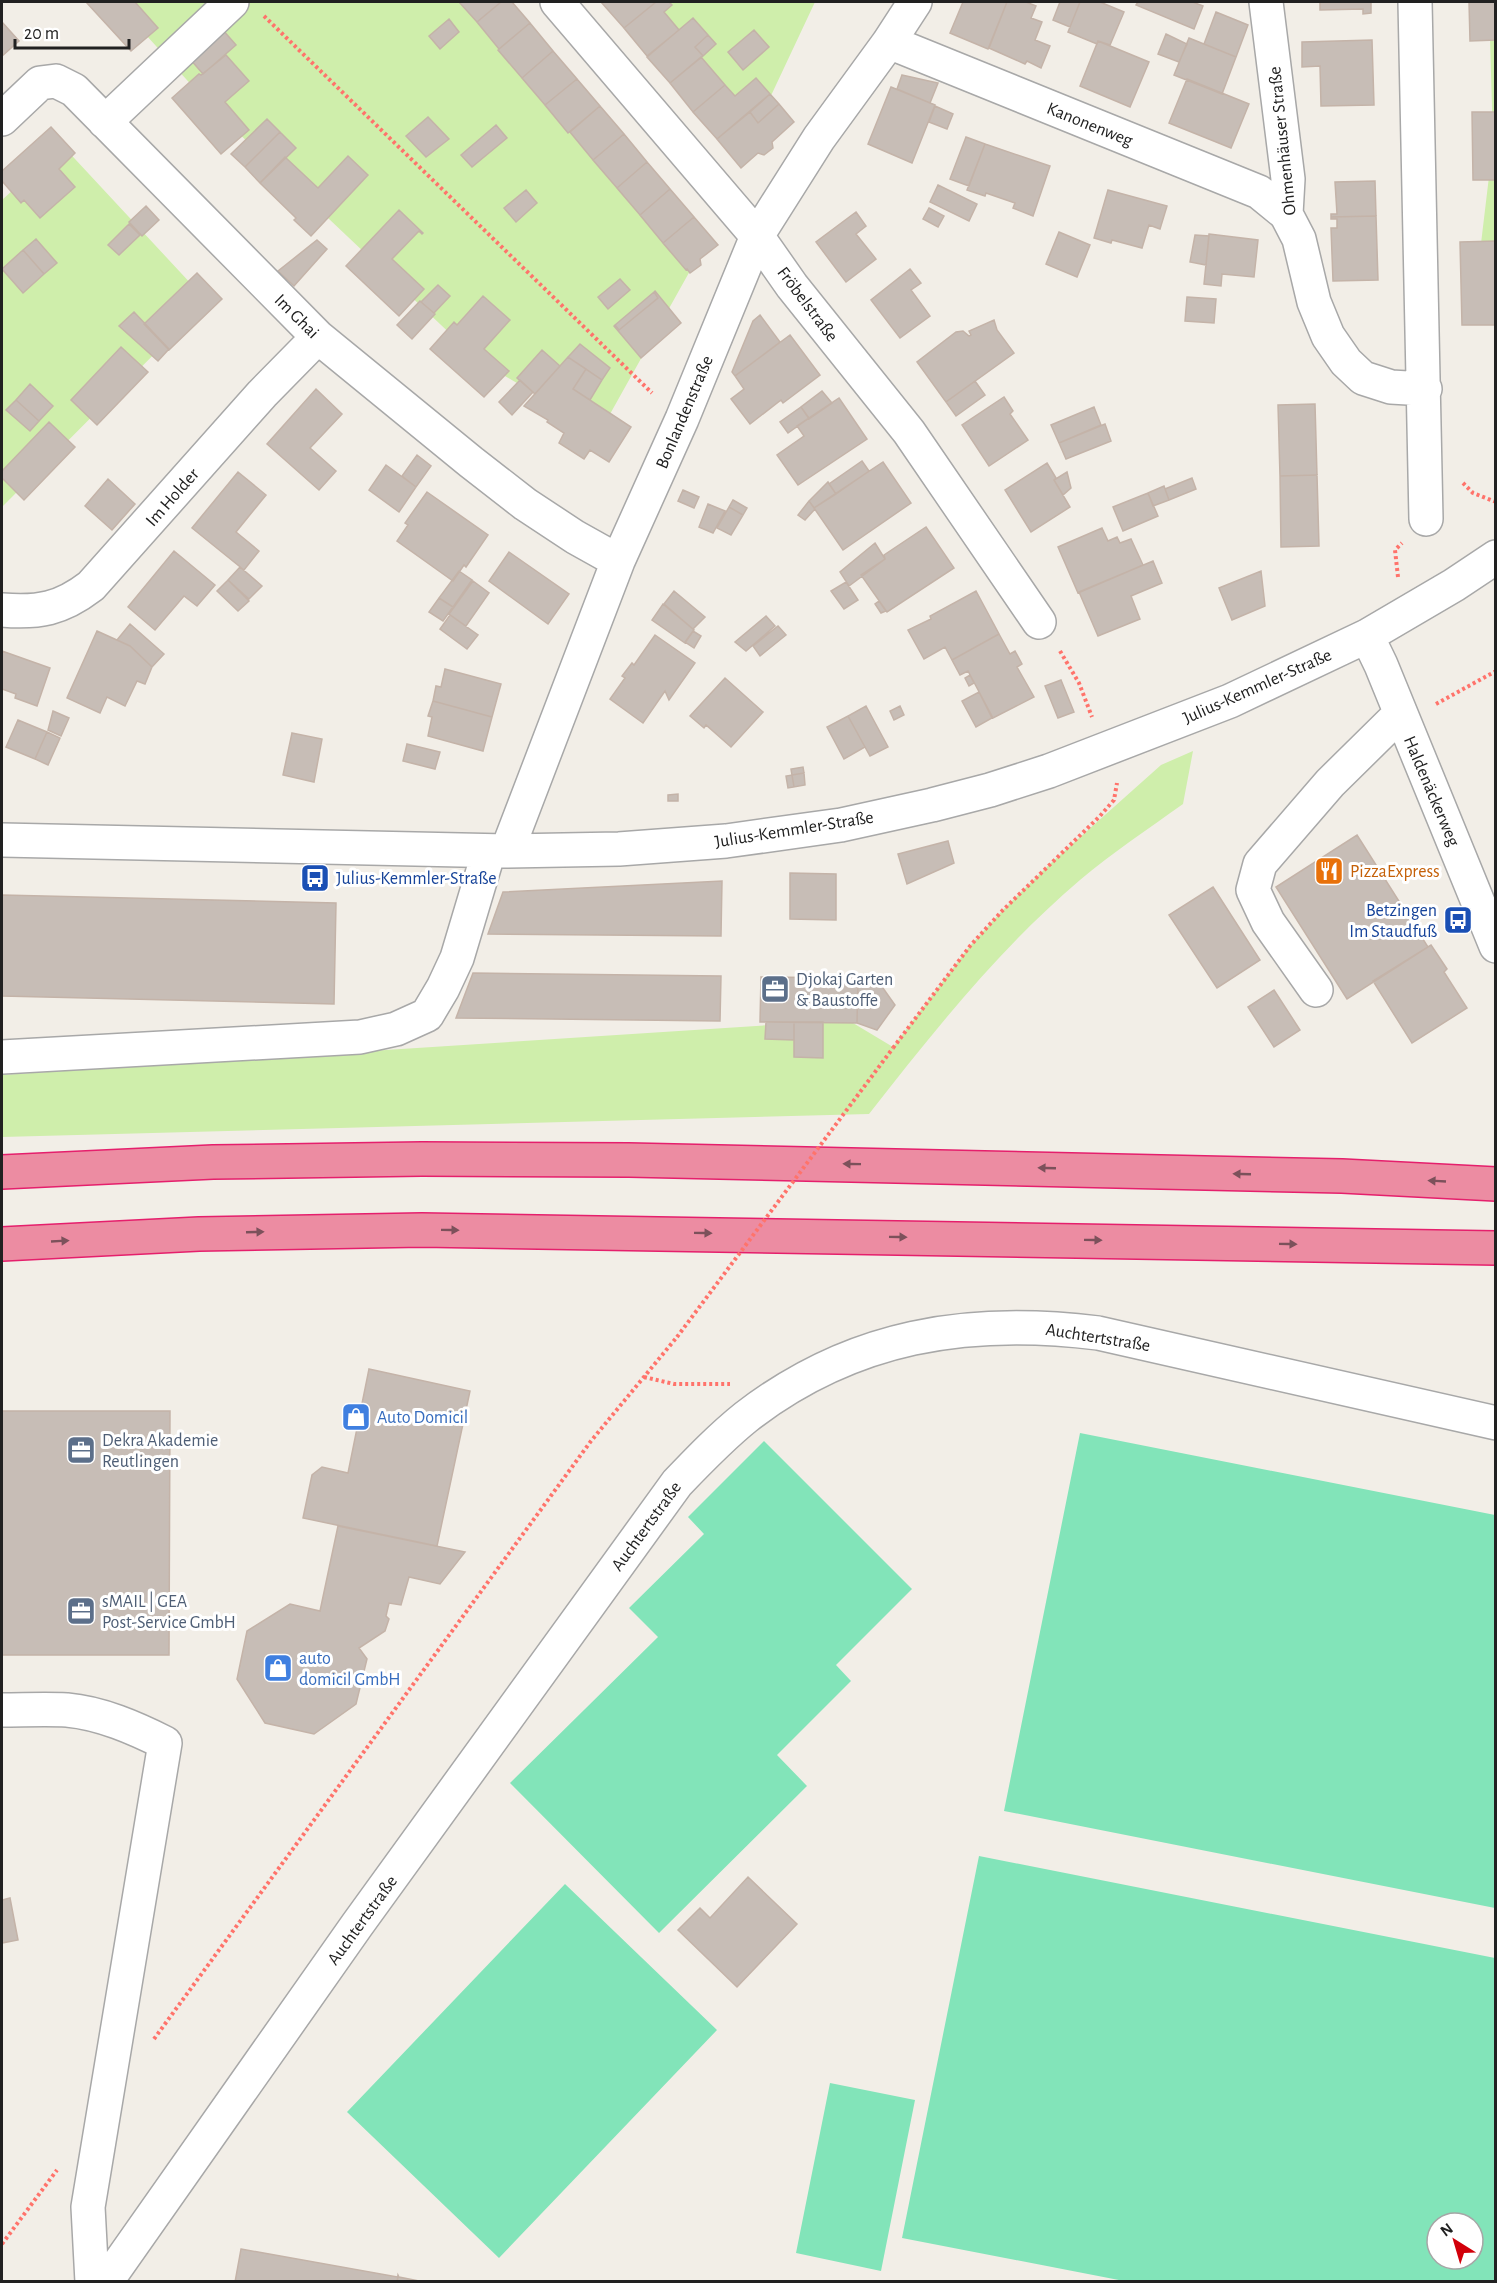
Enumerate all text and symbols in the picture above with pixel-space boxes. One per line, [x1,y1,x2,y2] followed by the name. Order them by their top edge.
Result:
[15,12,129,50] scale bar
[24,25,59,43] text: 20 m
[1266,66,1300,216] street label: Ohmenhäuser Straße
[1044,100,1135,150] street label: Kanonenweg
[773,264,841,345] street label: Fröbelstraße
[271,291,322,342] street label: Im Ghai
[653,353,717,472] street label: Bonlandenstraße
[143,465,203,530] street label: Im Holder
[1180,646,1334,728] street label: Julius-Kemmler-Straße
[1400,734,1462,849] street label: Haldenäckerweg
[713,809,875,851] street label: Julius-Kemmler-Straße
[1313,855,1345,887] restaurant icon: PizzaExpress
[299,862,331,894] bus stop icon: Julius-Kemmler-Straße
[1350,863,1440,881] place label: PizzaExpress
[336,870,497,888] place label: Julius-Kemmler-Straße
[1349,902,1437,941] place label: Betzingen Im Staudfuß
[1442,904,1474,936] bus stop icon: Betzingen Im Staudfuß
[796,971,893,1010] place label: Djokaj Garten & Baustoffe
[759,973,791,1005] office icon: Djokaj Garten & Baustoffe
[843,1159,862,1169] one-way arrow
[1038,1164,1057,1173] one-way arrow
[1233,1169,1252,1178] one-way arrow
[1428,1177,1447,1186] one-way arrow
[440,1225,459,1235] one-way arrow
[245,1227,264,1237] one-way arrow
[694,1229,713,1238] one-way arrow
[889,1232,908,1241] one-way arrow
[1084,1235,1103,1245] one-way arrow
[50,1236,69,1245] one-way arrow
[1279,1239,1298,1248] one-way arrow
[1044,1321,1151,1355] street label: Auchtertstraße
[340,1401,372,1433] shop icon: Auto Domicil
[377,1409,468,1427] place label: Auto Domicil
[102,1432,218,1471] place label: Dekra Akademie Reutlingen
[65,1434,97,1466] office icon: Dekra Akademie Reutlingen
[609,1479,685,1575] street label: Auchtertstraße
[102,1591,236,1632] place label: sMAIL | GEA Post-Service GmbH
[65,1595,97,1627] office icon: sMAIL | GEA Post-Service GmbH
[299,1650,400,1689] place label: auto domicil GmbH
[262,1652,294,1684] shop icon: auto domicil GmbH
[325,1873,401,1969] street label: Auchtertstraße
[1425,2211,1485,2271] north arrow
[1437,2220,1456,2240] text: N

